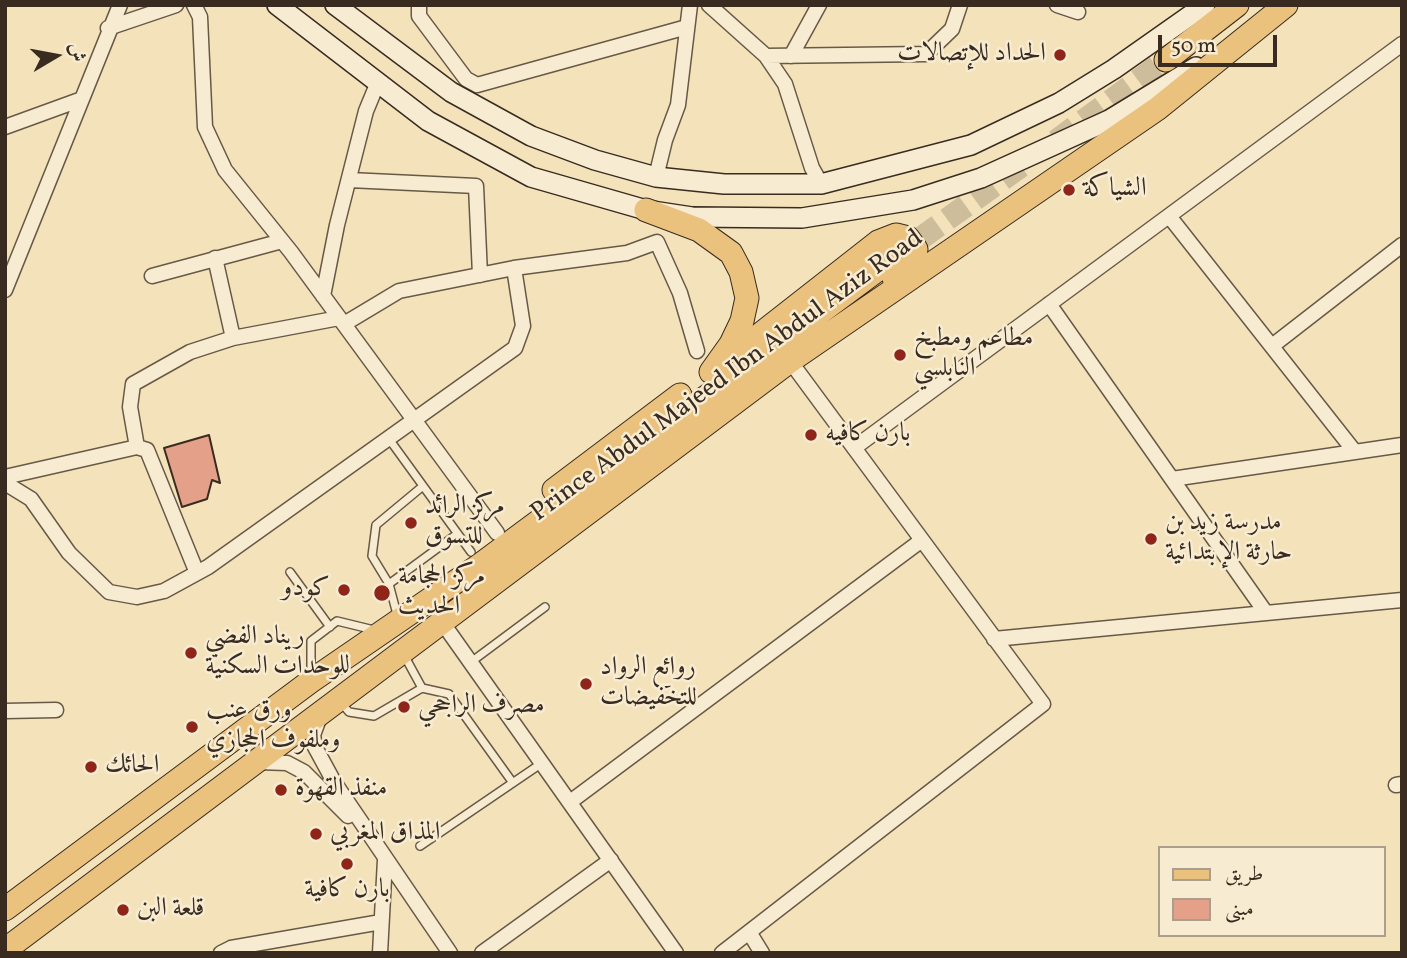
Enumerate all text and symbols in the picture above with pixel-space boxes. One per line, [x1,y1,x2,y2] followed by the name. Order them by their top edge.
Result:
[21,21,91,91] north arrow
[1162,21,1281,65] scale bar
[1171,32,1216,61] text: 50 m
[897,39,1046,71] place label: الحداد للإتصالات
[62,41,91,64] text: ش
[1052,47,1068,63] marker: الحداد للإتصالات
[1083,174,1147,206] place label: الشياكة
[1061,182,1077,198] marker: الشياكة
[526,224,930,530] street label: Prince Abdul Majeed Ibn Abdul Aziz Road
[914,324,1033,386] place label: مطاعم ومطبخ النابلسي
[892,347,908,363] marker: مطاعم ومطبخ النابلسي
[825,419,910,451] place label: بارن كافيه
[803,427,819,443] marker: بارن كافيه
[425,492,505,554] place label: مركز الرائد للتسوق
[1165,508,1292,570] place label: مدرسة زيد بن حارثة الإبتدائية
[403,515,419,531] marker: مركز الرائد للتسوق
[1143,531,1159,547] marker: مدرسة زيد بن حارثة الإبتدائية
[398,562,485,624] place label: مركز الحجامة الحديث
[282,574,330,606] place label: كودو
[336,582,352,598] marker: كودو
[372,583,392,603] marker: مركز الحجامة الحديث
[205,622,350,684] place label: ريناد الفضي للوحدات السكنية
[183,645,199,661] marker: ريناد الفضي للوحدات السكنية
[600,653,697,714] place label: روائع الرواد للتخفيضات
[578,676,594,692] marker: روائع الرواد للتخفيضات
[418,691,545,723] place label: مصرف الراجحي
[206,696,340,758] place label: ورق عنب وملفوف الحجازي
[396,699,412,715] marker: مصرف الراجحي
[184,719,200,735] marker: ورق عنب وملفوف الحجازي
[105,751,159,783] place label: الحائك
[83,759,99,775] marker: الحائك
[295,774,387,806] place label: منفذ القهوة
[273,782,289,798] marker: منفذ القهوة
[330,818,440,850] place label: المذاق المغربي
[308,826,324,842] marker: المذاق المغربي
[1158,846,1386,937] legend
[339,856,355,872] marker: بارن كافية
[1225,860,1263,889] text: طريق
[304,875,390,907] place label: بارن كافية
[137,894,204,926] place label: قلعة البن
[1225,895,1254,924] text: مبنى
[115,902,131,918] marker: قلعة البن

